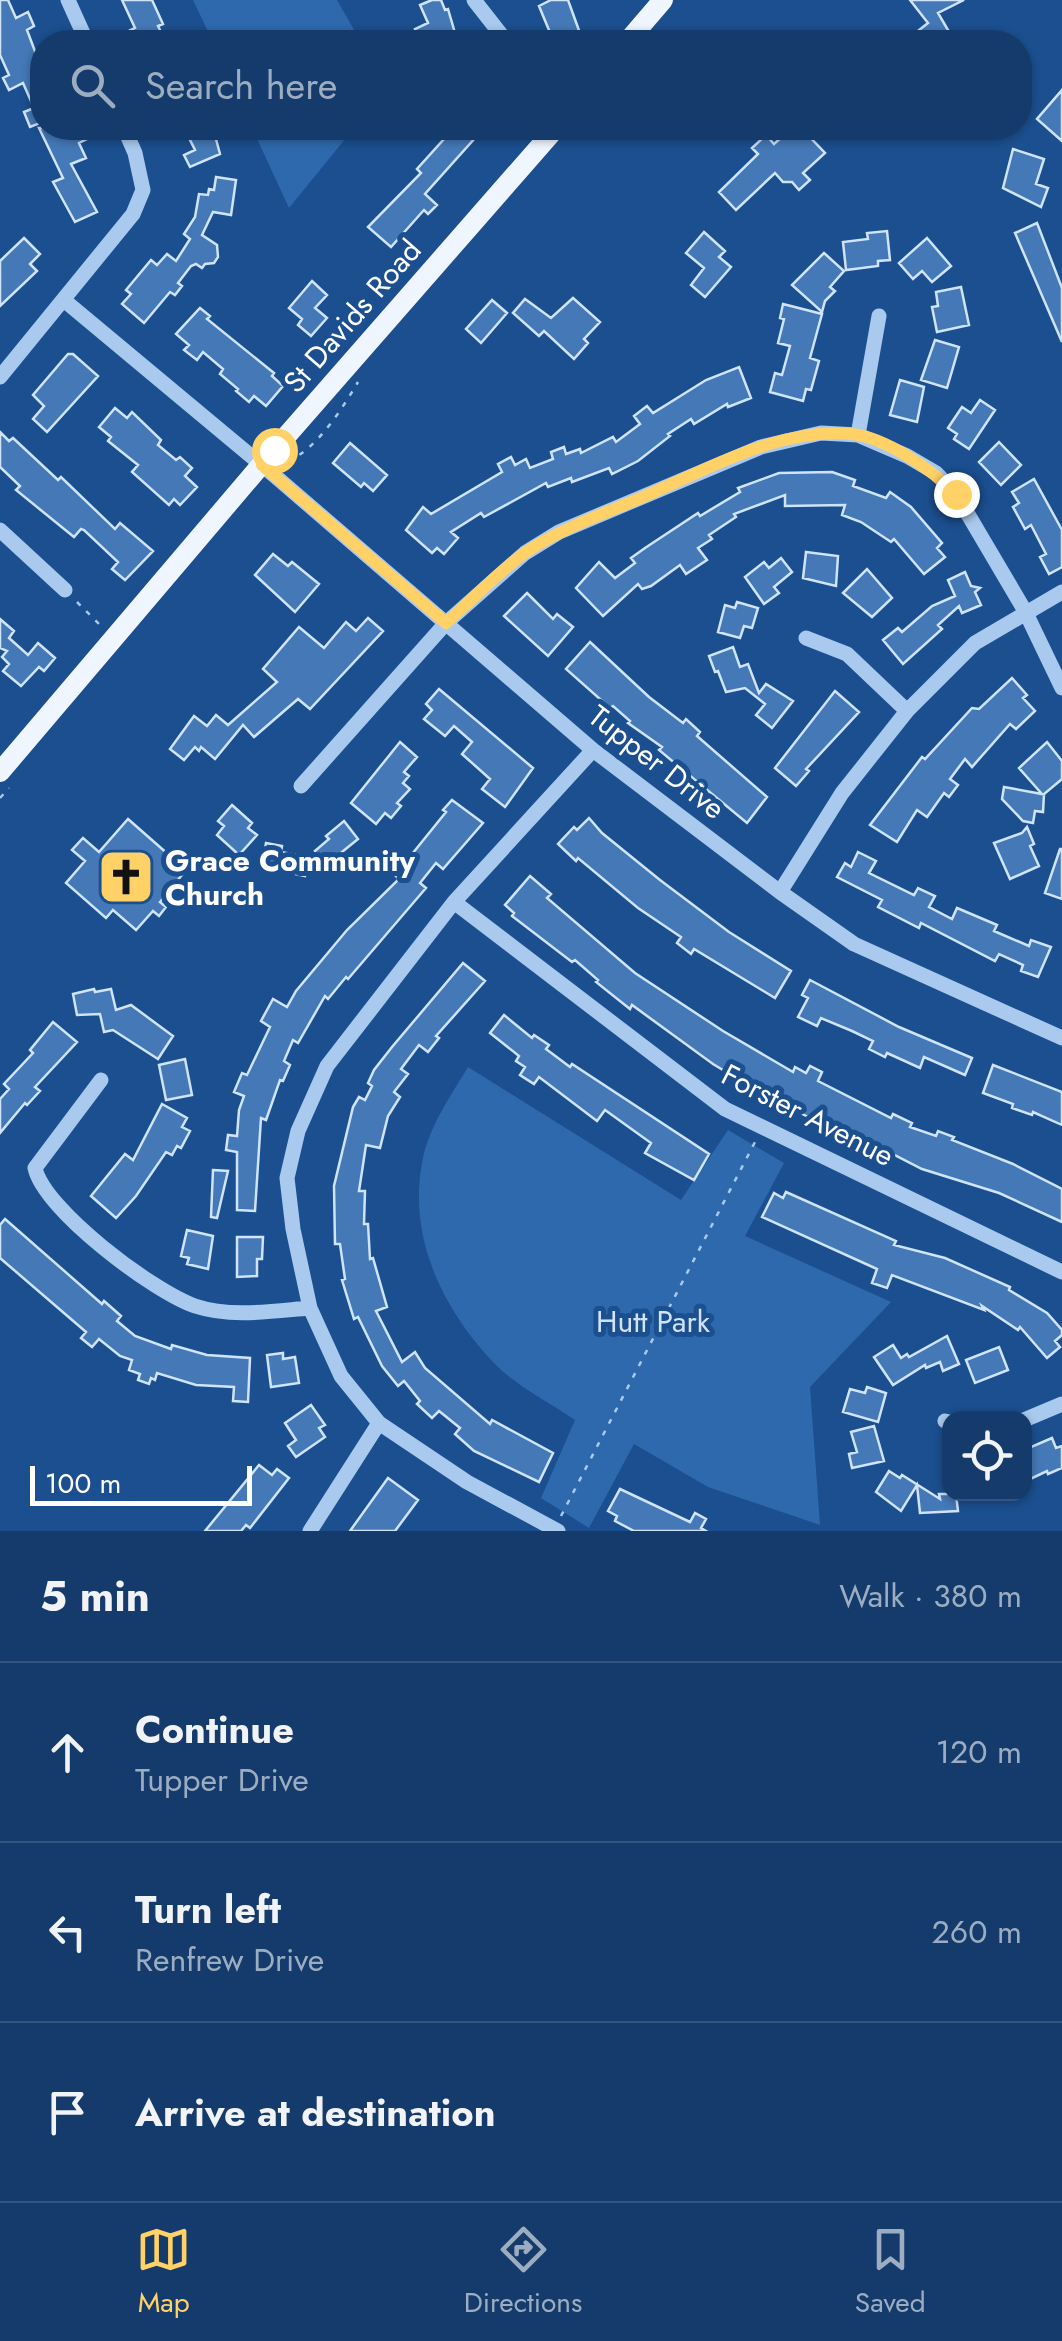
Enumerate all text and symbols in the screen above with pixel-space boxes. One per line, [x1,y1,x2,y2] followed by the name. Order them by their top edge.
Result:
[30,30,1032,140] search box
[65,58,120,113] icon: search
[145,58,337,113] text: Search here
[273,230,431,402] street label: St Davids Road
[252,428,298,474] route start
[934,472,980,518] route end
[580,695,734,829] street label: Tupper Drive
[165,839,415,916] place label: Grace Community Church
[96,847,156,907] church icon: Grace Community Church
[714,1053,902,1177] street label: Forster Avenue
[596,1300,711,1343] park label: Hutt Park
[942,1411,1032,1501] map controls
[942,1411,1032,1501] button: locate
[30,1461,252,1506] scale bar
[45,1463,121,1504] text: 100 m
[40,1566,150,1627] text: 5 min
[839,1573,1022,1619] text: Walk · 380 m
[135,1702,294,1757] text: Continue
[40,1725,95,1780] icon: ahead
[936,1729,1022,1775] text: 120 m
[135,1757,309,1803] text: Tupper Drive
[135,1882,281,1937] text: Turn left
[40,1905,95,1960] icon: left
[932,1909,1022,1955] text: 260 m
[135,1937,324,1983] text: Renfrew Drive
[40,2085,95,2140] icon: arrive
[135,2085,496,2140] text: Arrive at destination
[136,2222,191,2323] tab: Map
[464,2222,582,2323] tab: Directions
[855,2222,926,2323] tab: Saved

